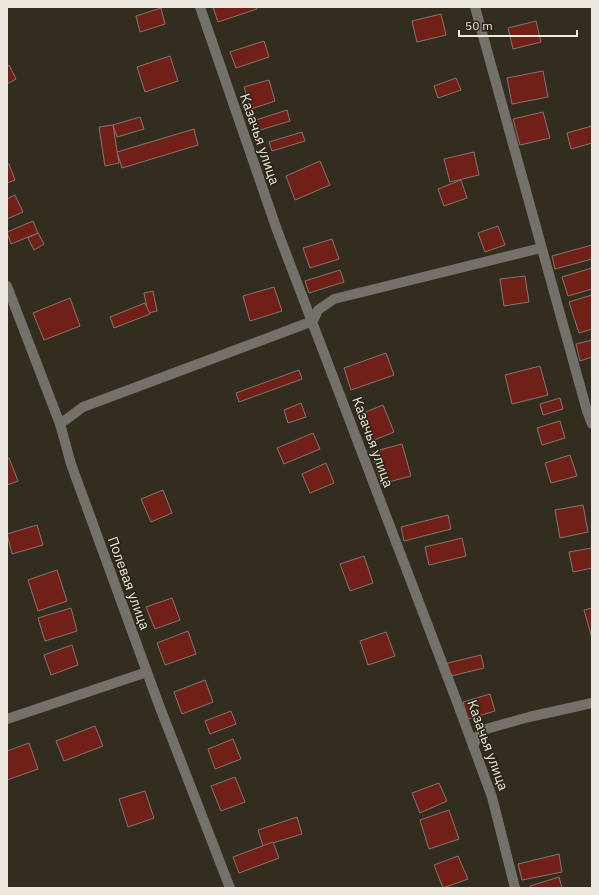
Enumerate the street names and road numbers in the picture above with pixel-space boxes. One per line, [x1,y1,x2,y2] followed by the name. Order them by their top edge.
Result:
[236,91,284,187] street label: Казачья улица
[348,394,398,490] street label: Казачья улица
[104,534,154,633] street label: Полевая улица
[463,697,513,793] street label: Казачья улица

